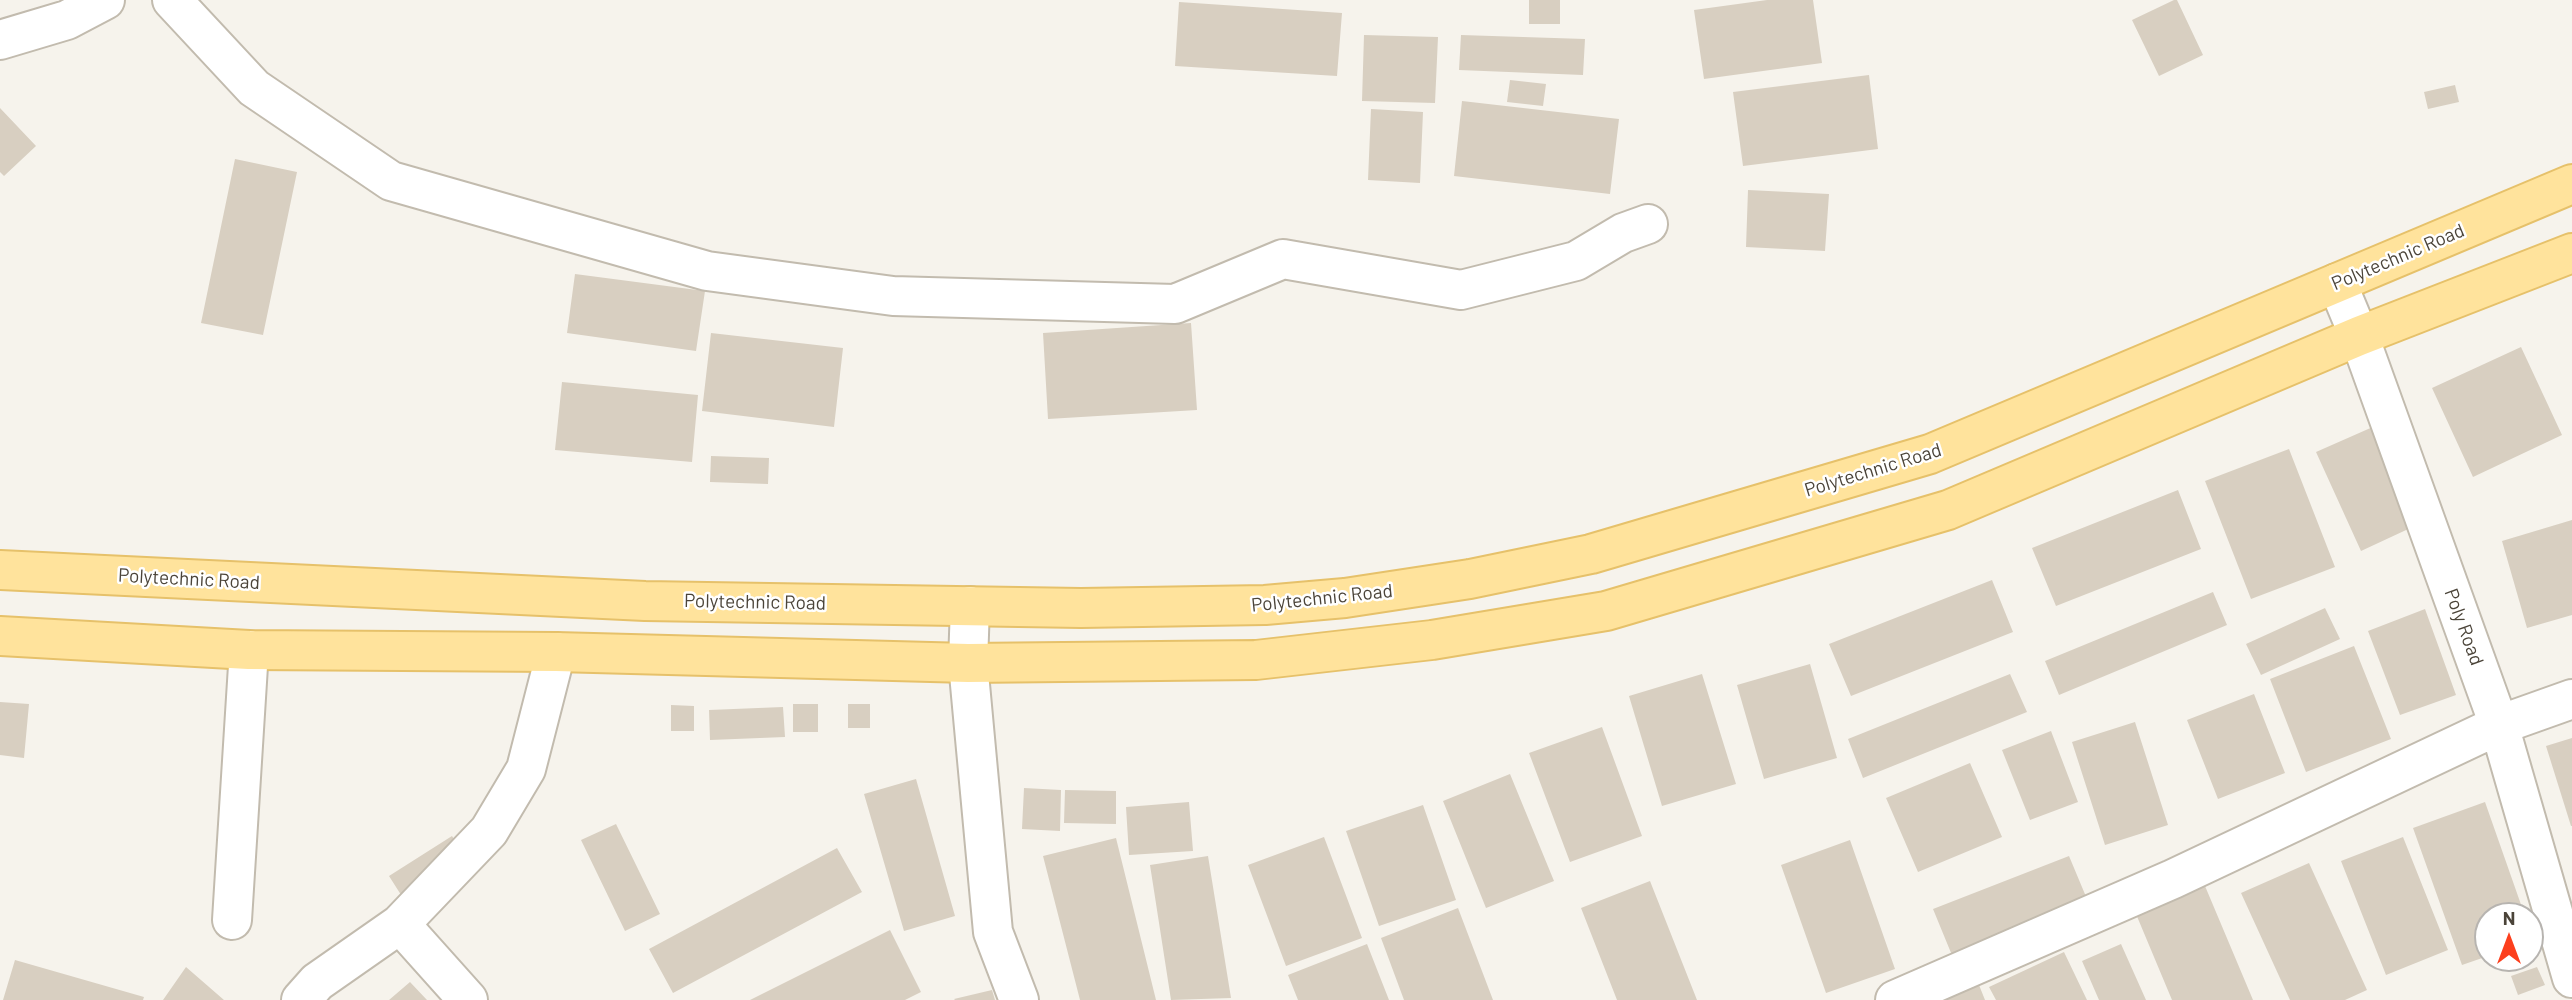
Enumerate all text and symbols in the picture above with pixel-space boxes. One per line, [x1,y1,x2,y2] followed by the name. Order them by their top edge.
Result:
[2328,219,2468,295] street label: Polytechnic Road
[1802,438,1944,502] street label: Polytechnic Road
[117,564,261,594] street label: Polytechnic Road
[1250,579,1394,617] street label: Polytechnic Road
[2440,585,2488,669] street label: Poly Road
[684,589,826,615] street label: Polytechnic Road
[2474,902,2544,972] north arrow
[2503,906,2515,929] text: N

